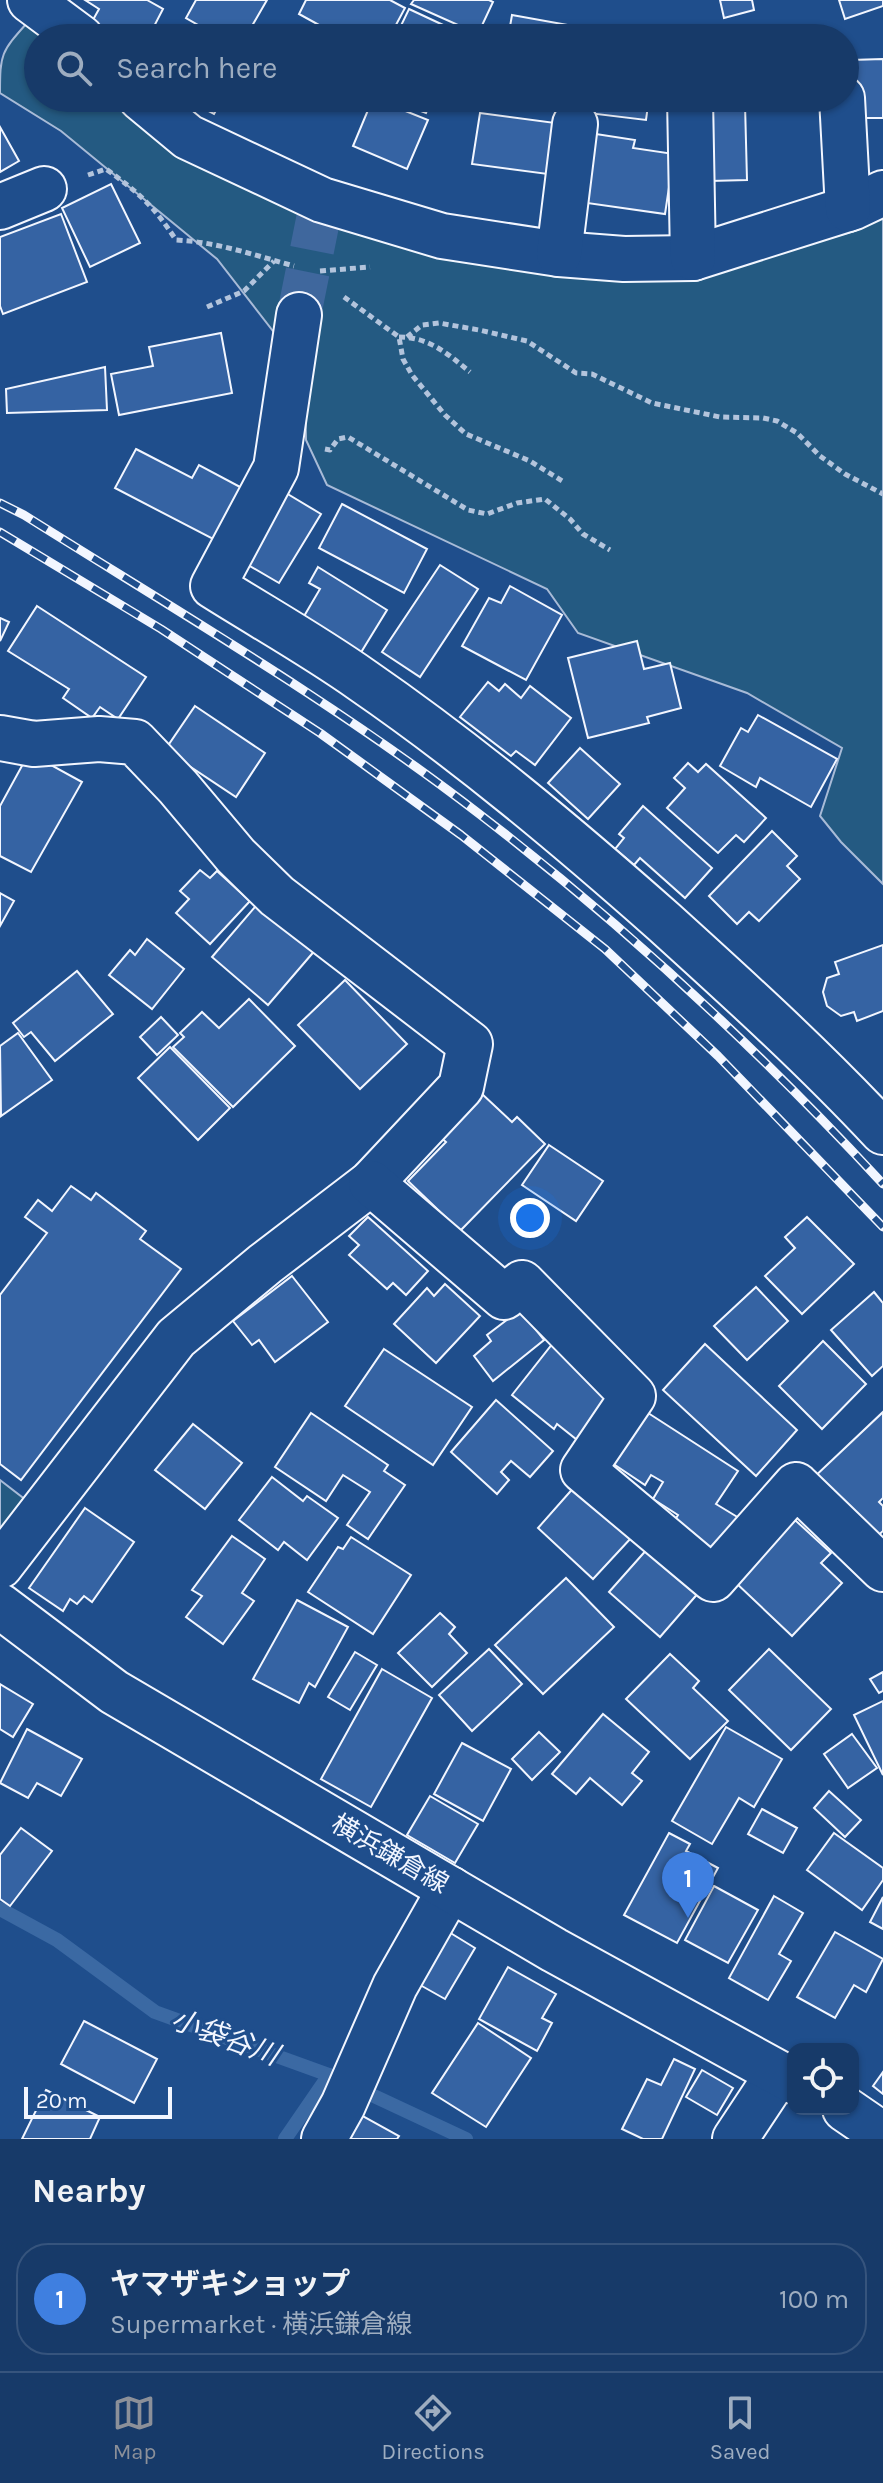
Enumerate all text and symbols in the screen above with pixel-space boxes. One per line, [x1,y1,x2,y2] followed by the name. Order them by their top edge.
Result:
[24,24,859,112] search box
[52,46,96,90] icon: search
[116,50,277,86] text: Search here
[510,1198,550,1238] your location
[326,1808,454,1900] street label: 横浜鎌倉線
[662,1852,714,1918] pin: 1
[167,2002,286,2073] water label: 小袋谷川
[787,2043,859,2115] map controls
[787,2043,859,2115] button: locate
[24,2083,172,2119] scale bar
[36,2088,88,2114] text: 20 m
[32,2171,146,2211] text: Nearby
[110,2266,350,2302] text: ヤマザキショップ
[55,2284,65,2315] text: 1
[779,2284,849,2315] text: 100 m
[110,2309,412,2340] text: Supermarket · 横浜鎌倉線
[112,2391,156,2465] tab: Map
[381,2391,485,2465] tab: Directions
[710,2391,771,2465] tab: Saved

